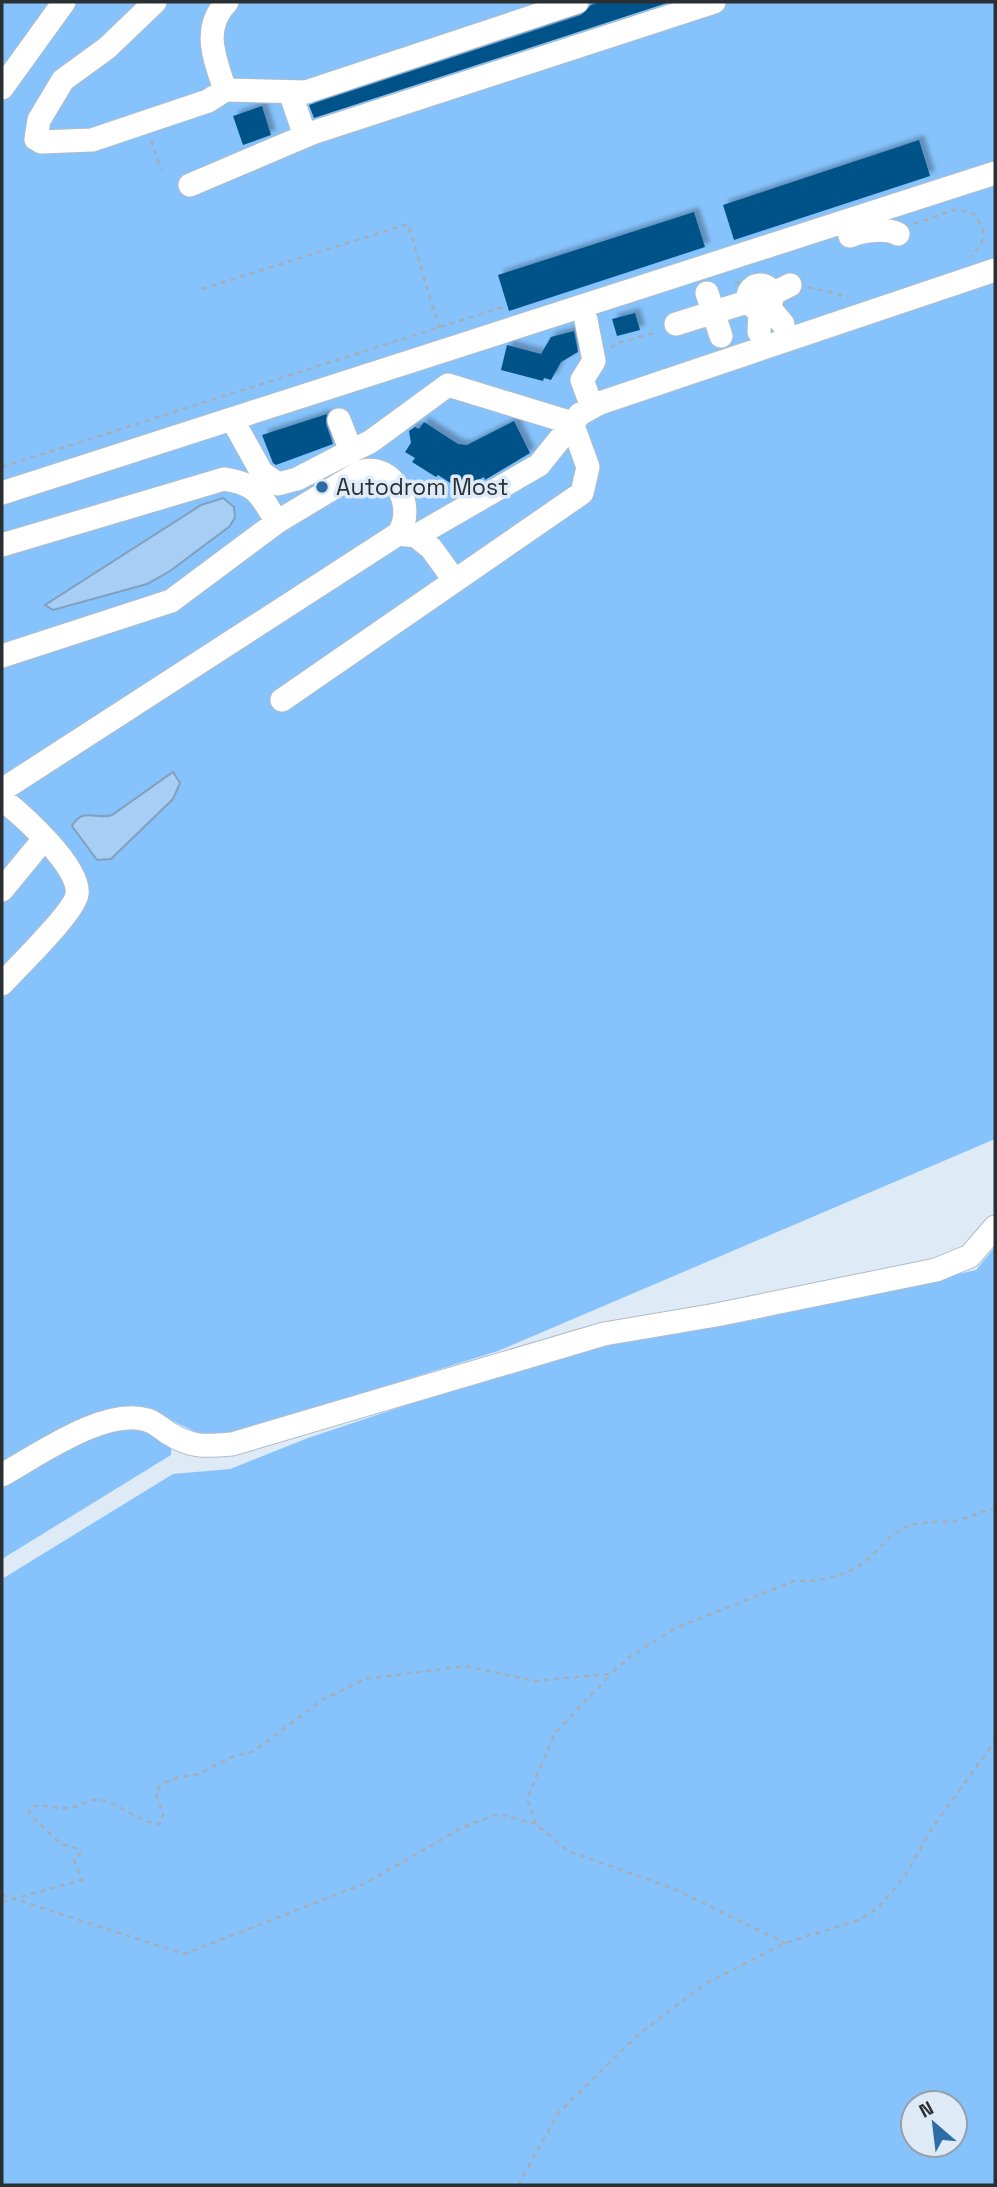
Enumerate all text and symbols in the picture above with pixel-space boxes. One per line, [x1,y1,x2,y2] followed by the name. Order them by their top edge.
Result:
[336,472,508,502] place label: Autodrom Most
[314,479,330,495] marker: Autodrom Most
[899,2089,969,2159] north arrow
[915,2095,938,2123] text: N

